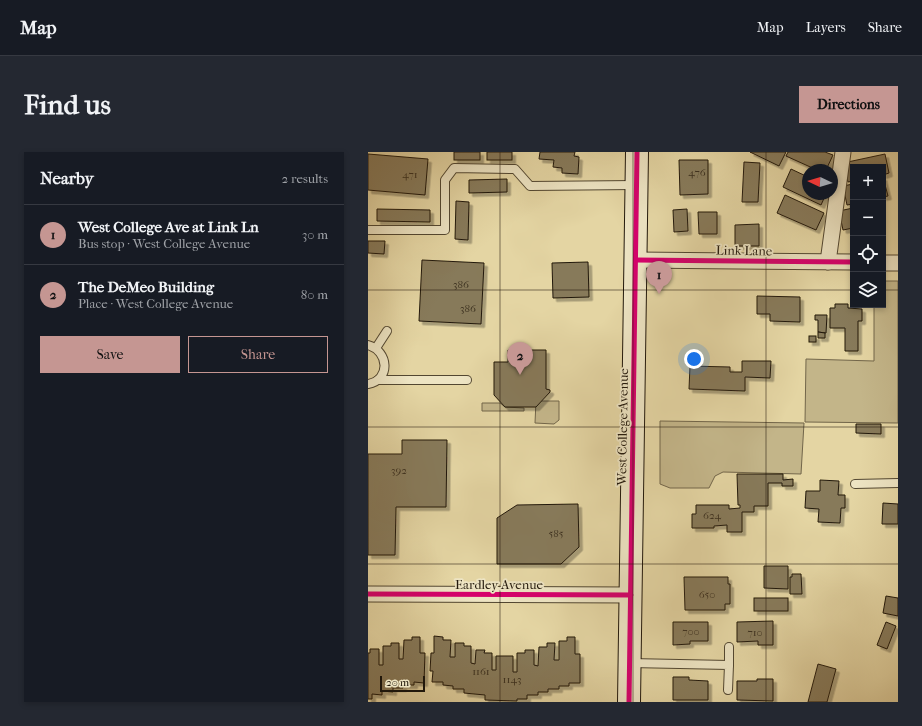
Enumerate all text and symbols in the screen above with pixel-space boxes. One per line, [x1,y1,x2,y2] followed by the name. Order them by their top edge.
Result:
[20,17,56,39] text: Map
[757,19,784,36] text: Map
[806,19,846,36] text: Layers
[868,19,902,36] text: Share
[799,86,898,123] button: Directions
[24,88,111,121] text: Find us
[802,164,838,200] north arrow
[850,164,886,308] map controls
[850,164,886,200] button: +
[688,166,706,179] house number: 476
[40,168,94,188] text: Nearby
[402,168,418,181] house number: 471
[282,171,328,186] text: 2 results
[850,200,886,236] button: −
[78,218,259,236] text: West College Ave at Link Ln
[51,227,55,242] text: 1
[302,227,328,242] text: 30 m
[78,236,250,251] text: Bus stop · West College Avenue
[850,236,886,272] button: locate
[716,243,773,259] street label: Link Lane
[646,261,672,294] pin: 1
[850,272,886,308] button: layers
[78,278,214,296] text: The DeMeo Building
[453,278,469,291] house number: 386
[50,287,56,302] text: 2
[301,287,328,302] text: 80 m
[78,296,233,311] text: Place · West College Avenue
[460,302,476,315] house number: 386
[40,336,180,373] button: Save
[188,336,328,373] button: Share
[507,342,533,375] pin: 2
[684,349,704,369] your location
[614,368,631,487] street label: West College Avenue
[391,464,407,477] house number: 392
[703,509,722,522] house number: 624
[548,527,564,540] house number: 585
[455,577,543,592] street label: Eardley Avenue
[699,588,715,601] house number: 650
[682,625,700,638] house number: 700
[747,626,763,639] house number: 710
[472,665,490,678] house number: 1161
[503,673,521,686] house number: 1143
[380,674,425,693] scale bar
[386,676,409,689] text: 20 m

